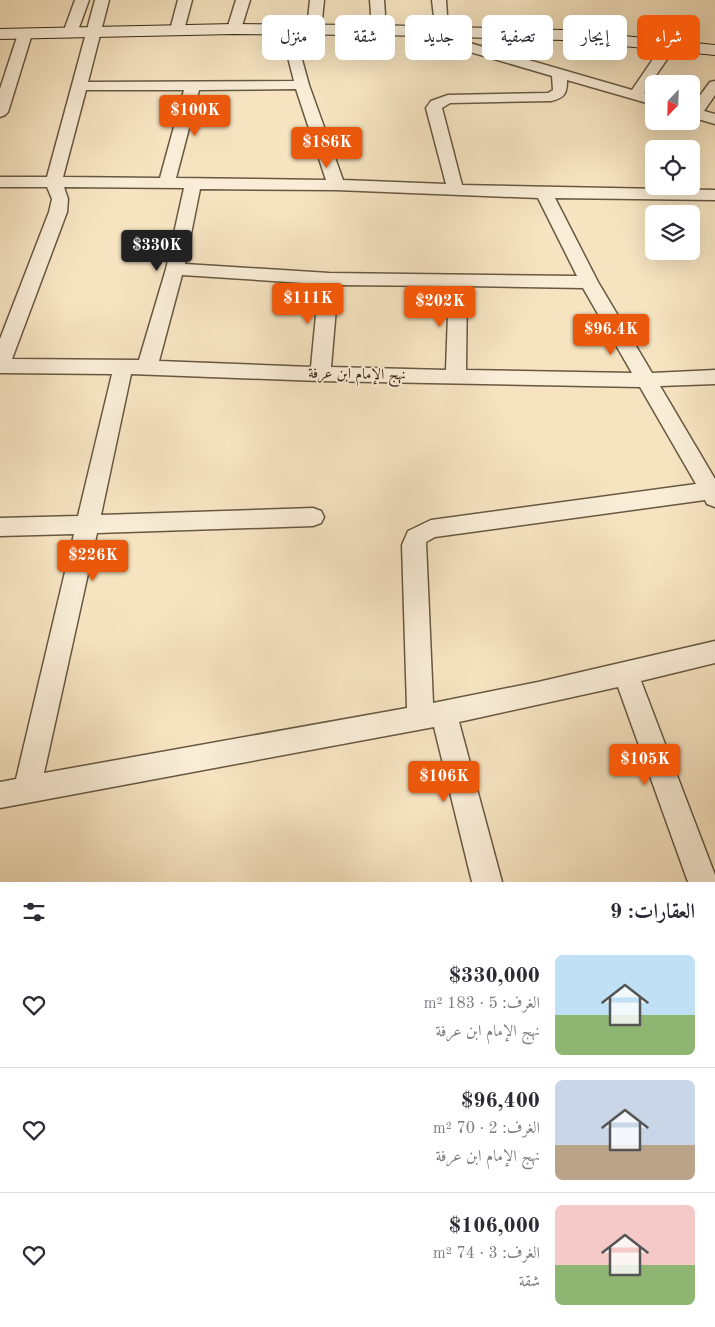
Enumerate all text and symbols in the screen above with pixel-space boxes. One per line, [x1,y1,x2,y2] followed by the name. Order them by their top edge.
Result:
[262,15,325,60] chip: منزل
[335,15,395,60] chip: شقة
[405,15,472,60] chip: جديد
[482,15,553,60] chip: تصفية
[563,15,627,60] chip: إيجار
[637,15,700,60] chip: شراء
[645,75,700,130] north arrow
[645,75,700,260] map controls
[160,94,230,137] pin: $100K
[170,103,220,119] text: $100K
[292,126,362,169] pin: $186K
[302,135,352,151] text: $186K
[645,140,700,195] button: locate
[645,205,700,260] button: layers
[122,230,192,272] pin: $330K
[132,238,182,254] text: $330K
[273,282,343,325] pin: $111K
[405,286,475,328] pin: $202K
[283,291,333,307] text: $111K
[415,294,465,310] text: $202K
[570,314,652,356] pin: $96.4K
[584,322,638,338] text: $96.4K
[308,367,406,388] street label: نهج الإمام ابن عرفة
[58,540,128,582] pin: $226K
[68,548,118,564] text: $226K
[610,744,680,786] pin: $105K
[620,752,670,768] text: $105K
[409,760,479,803] pin: $106K
[419,769,469,785] text: $106K
[20,898,48,926] icon: filters
[610,902,695,923] text: العقارات: 9
[449,966,540,987] text: $330,000
[595,975,655,1035] icon: home
[20,991,48,1019] icon: heart
[424,996,540,1012] text: الغرف: 5 · 183 m²
[436,1024,540,1040] text: نهج الإمام ابن عرفة
[461,1091,540,1112] text: $96,400
[595,1100,655,1160] icon: home
[20,1116,48,1144] icon: heart
[433,1121,540,1137] text: الغرف: 2 · 70 m²
[436,1149,540,1165] text: نهج الإمام ابن عرفة
[449,1216,540,1237] text: $106,000
[595,1225,655,1285] icon: home
[20,1241,48,1269] icon: heart
[433,1246,540,1262] text: الغرف: 3 · 74 m²
[519,1274,540,1290] text: شقة

